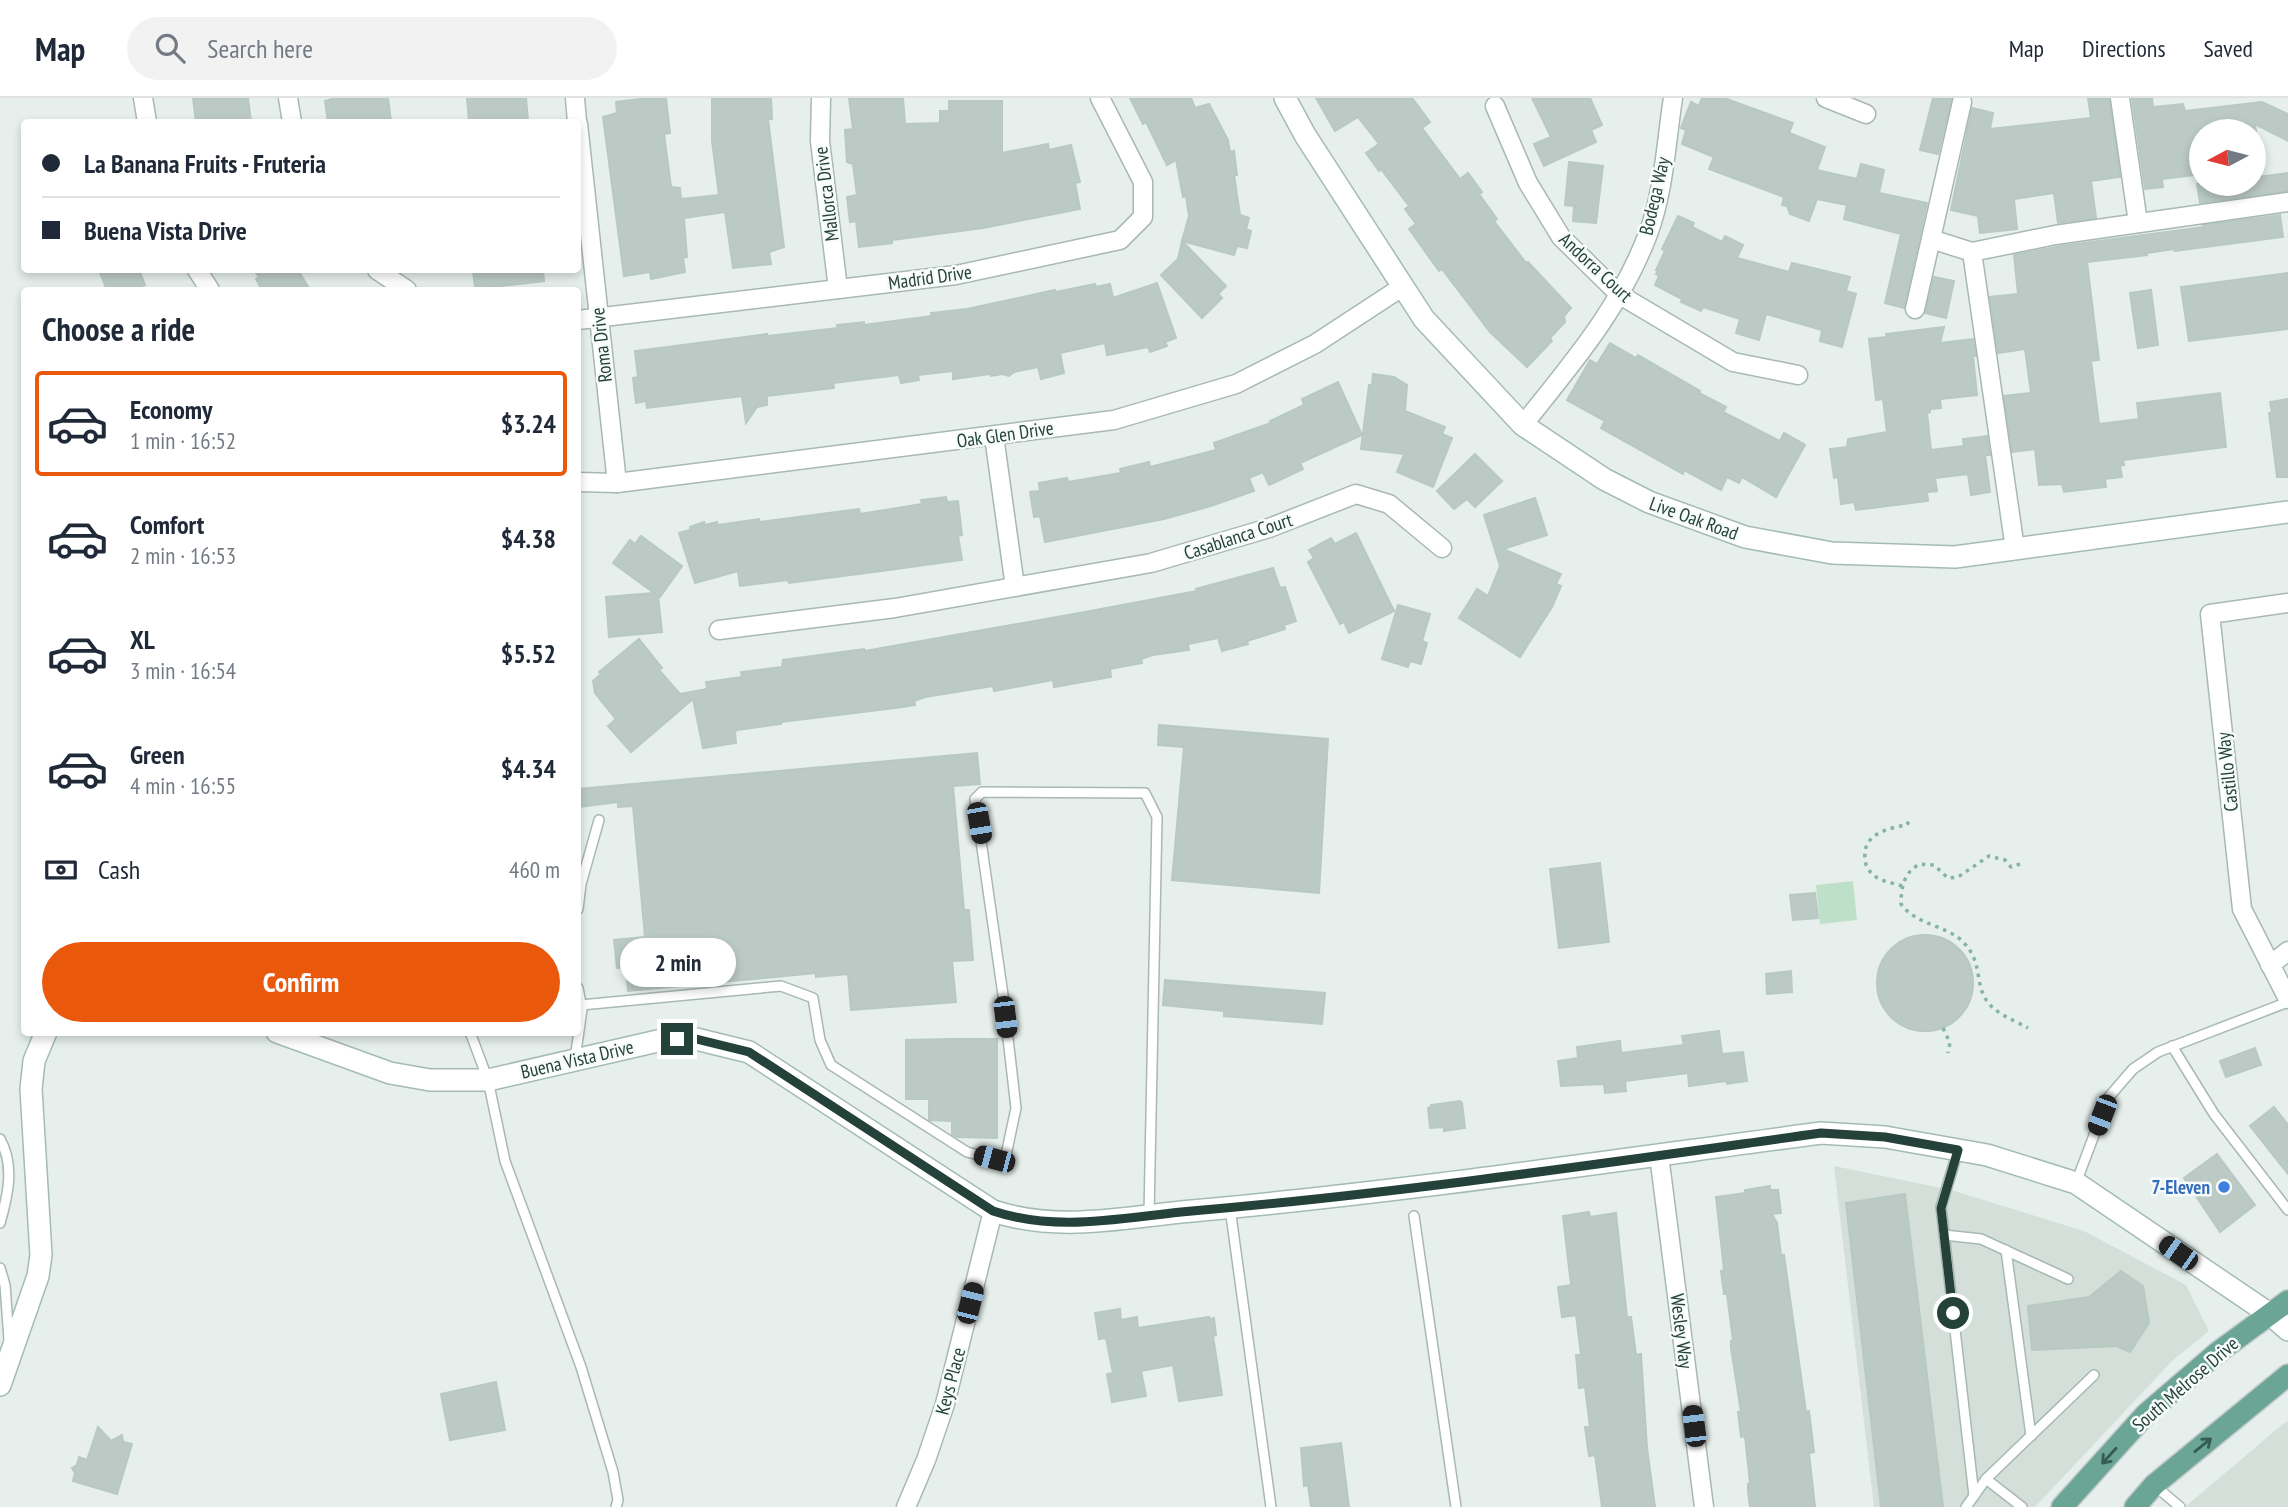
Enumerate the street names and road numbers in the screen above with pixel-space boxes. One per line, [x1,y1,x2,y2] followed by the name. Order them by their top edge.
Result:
[808,145,844,243] street label: Mallorca Drive
[1633,154,1675,237] street label: Bodega Way
[1554,227,1638,307] street label: Andorra Court
[887,259,973,295] street label: Madrid Drive
[585,306,617,384] street label: Roma Drive
[955,415,1055,453] street label: Oak Glen Drive
[1646,491,1742,545] street label: Live Oak Road
[1181,507,1296,565] street label: Casablanca Court
[2211,730,2243,813] street label: Castillo Way
[518,1034,636,1084] street label: Buena Vista Drive
[1665,1292,1699,1371] street label: Wesley Way
[2127,1331,2243,1437] street label: South Melrose Drive
[930,1345,971,1417] street label: Keys Place

